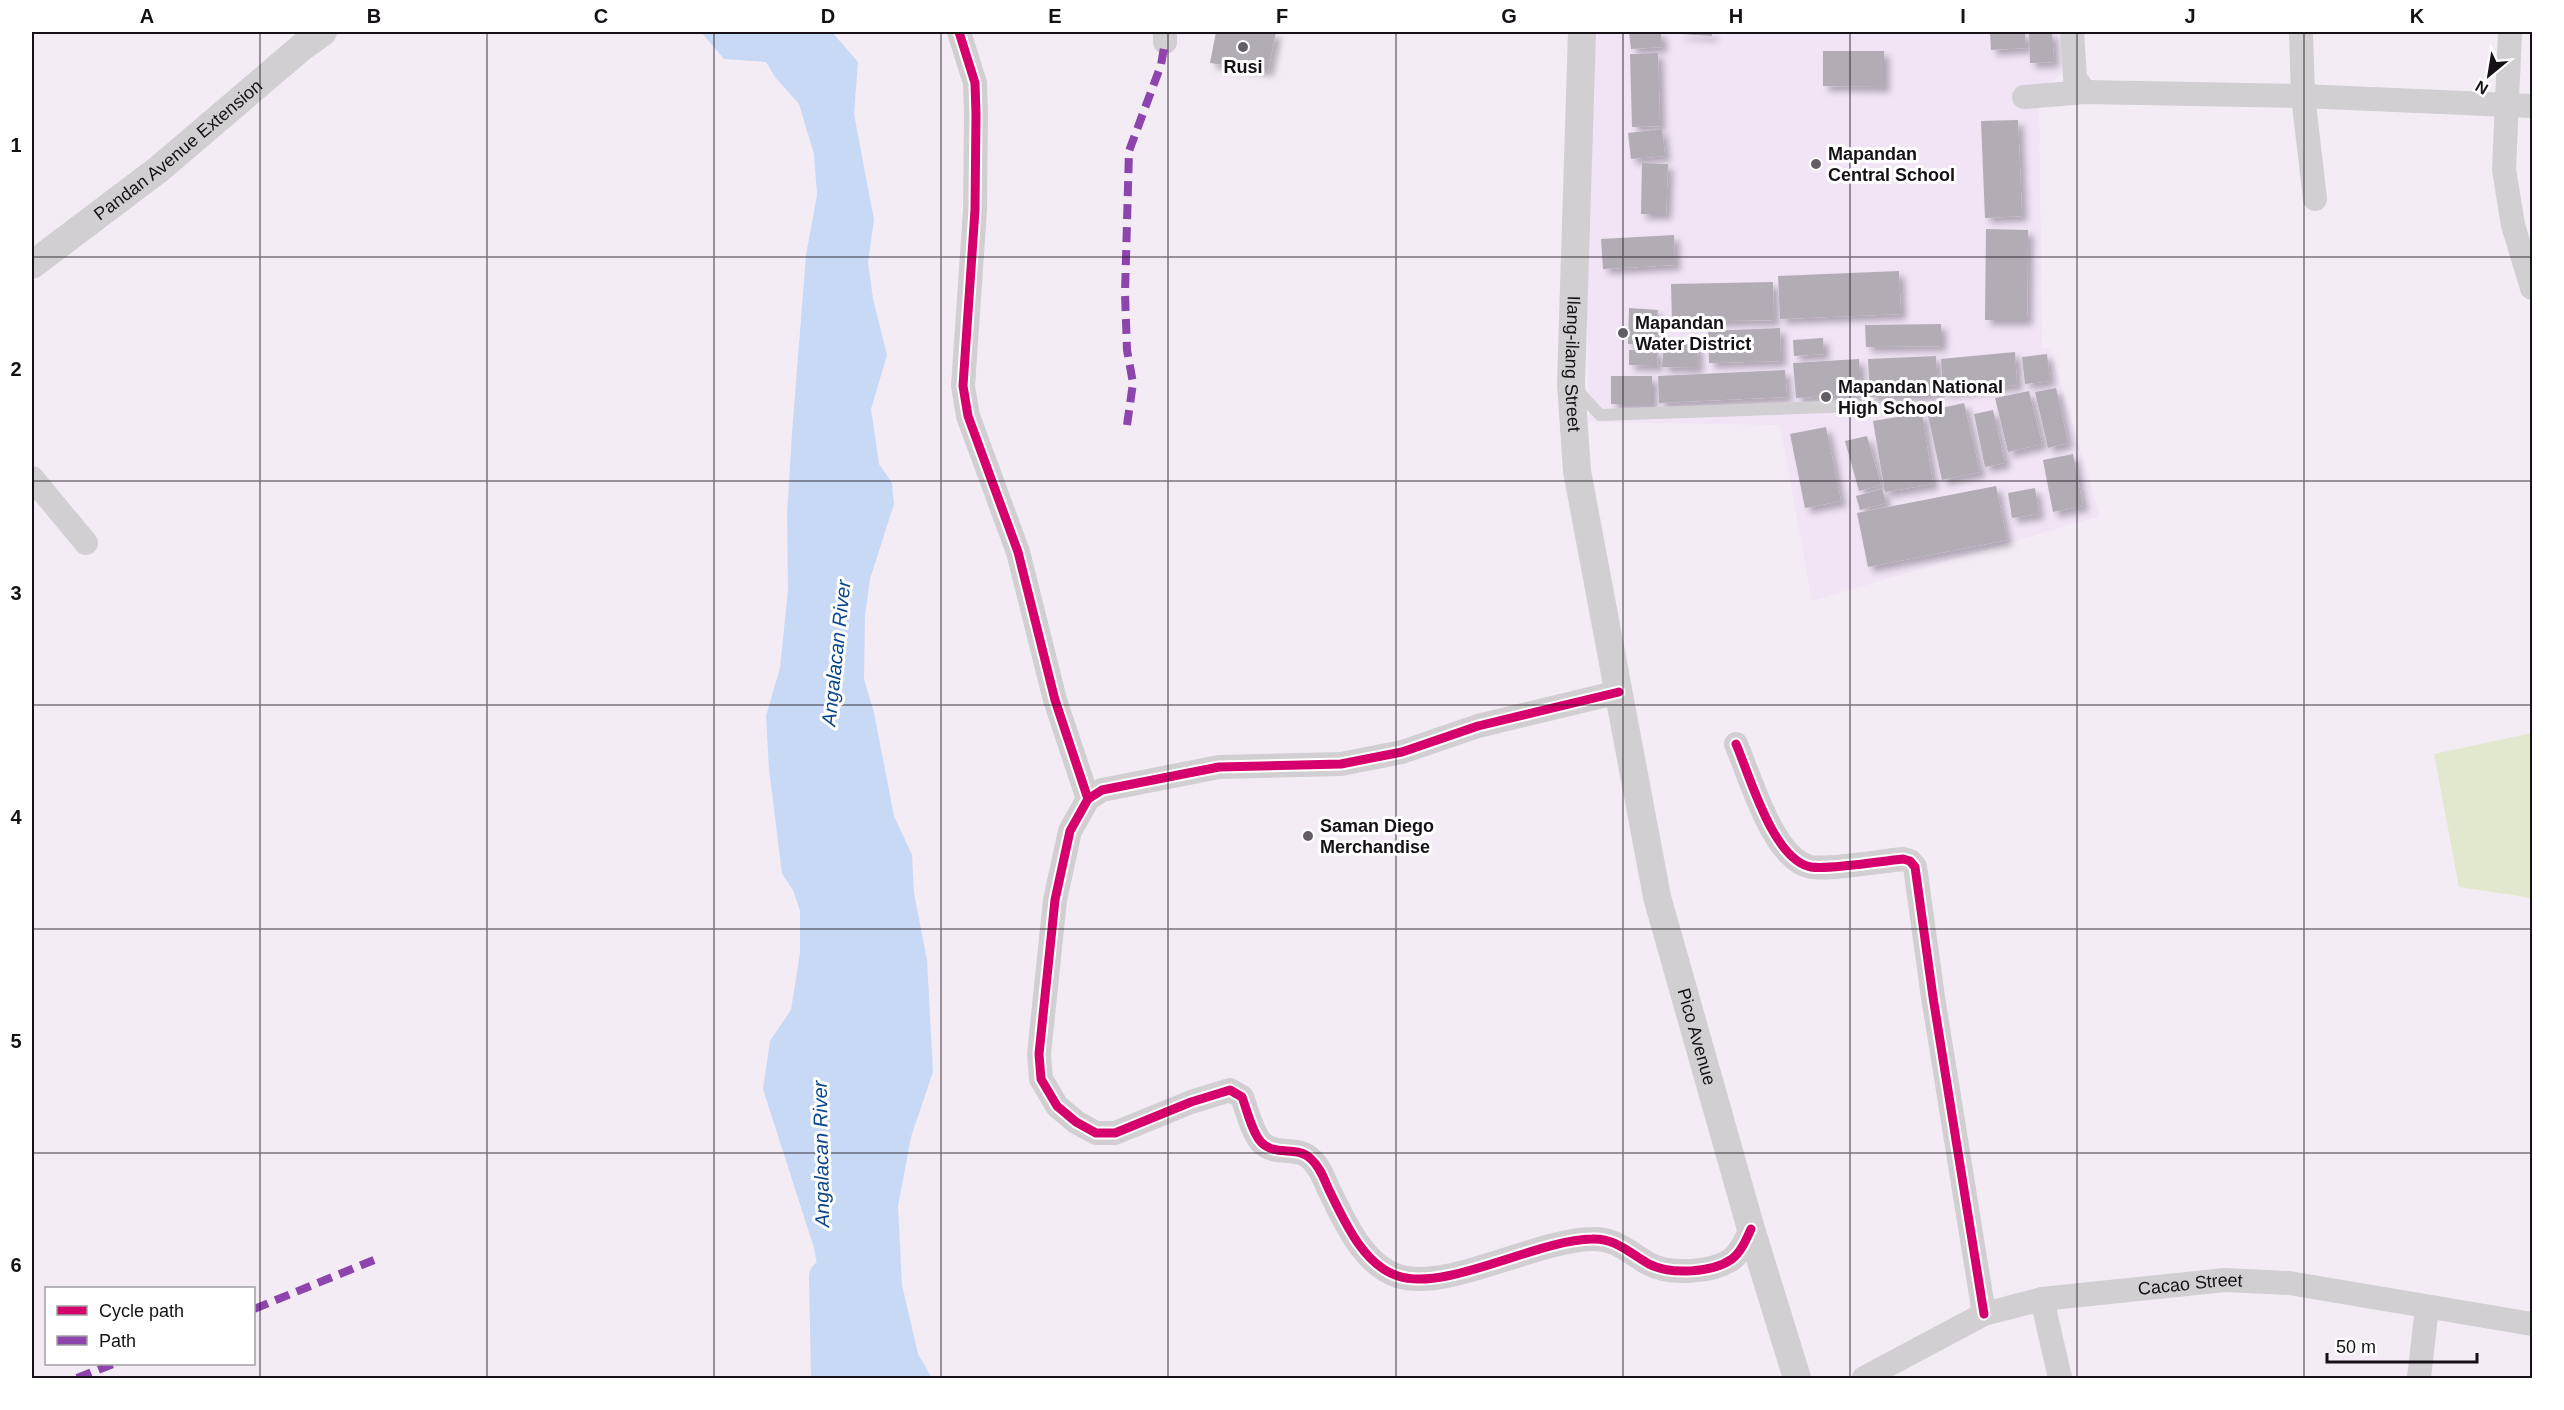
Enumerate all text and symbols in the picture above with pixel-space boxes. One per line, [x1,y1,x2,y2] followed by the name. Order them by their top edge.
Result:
[140,5,154,27] text: A
[367,5,381,27] text: B
[594,5,608,27] text: C
[821,5,835,27] text: D
[1048,5,1062,27] text: E
[1276,5,1288,27] text: F
[1501,5,1517,27] text: G
[1729,5,1743,27] text: H
[1960,5,1966,27] text: I
[2184,5,2196,27] text: J
[2410,5,2425,27] text: K
[1236,40,1250,54] marker: Rusi
[2459,45,2519,105] north arrow
[1223,57,1263,77] place label: Rusi
[90,76,266,224] street label: Pandan Avenue Extension
[2472,77,2491,98] text: N
[10,134,22,156] text: 1
[1828,144,1955,185] place label: Mapandan Central School
[1809,157,1823,171] marker: Mapandan Central School
[1561,295,1584,433] street label: Ilang-ilang Street
[1635,313,1751,354] place label: Mapandan Water District
[1616,326,1630,340] marker: Mapandan Water District
[10,358,22,380] text: 2
[1838,377,2003,418] place label: Mapandan National High School
[1819,390,1833,404] marker: Mapandan National High School
[817,578,855,728] water label: Angalacan River
[10,582,22,604] text: 3
[10,806,22,828] text: 4
[1320,816,1434,857] place label: Saman Diego Merchandise
[1301,829,1315,843] marker: Saman Diego Merchandise
[1673,986,1720,1087] street label: Pico Avenue
[10,1030,22,1052] text: 5
[809,1079,833,1229] water label: Angalacan River
[10,1254,22,1276] text: 6
[2137,1270,2243,1299] street label: Cacao Street
[45,1287,255,1365] legend
[99,1301,184,1321] text: Cycle path
[2327,1326,2477,1364] scale bar
[99,1331,136,1351] text: Path
[2336,1337,2376,1357] text: 50 m

